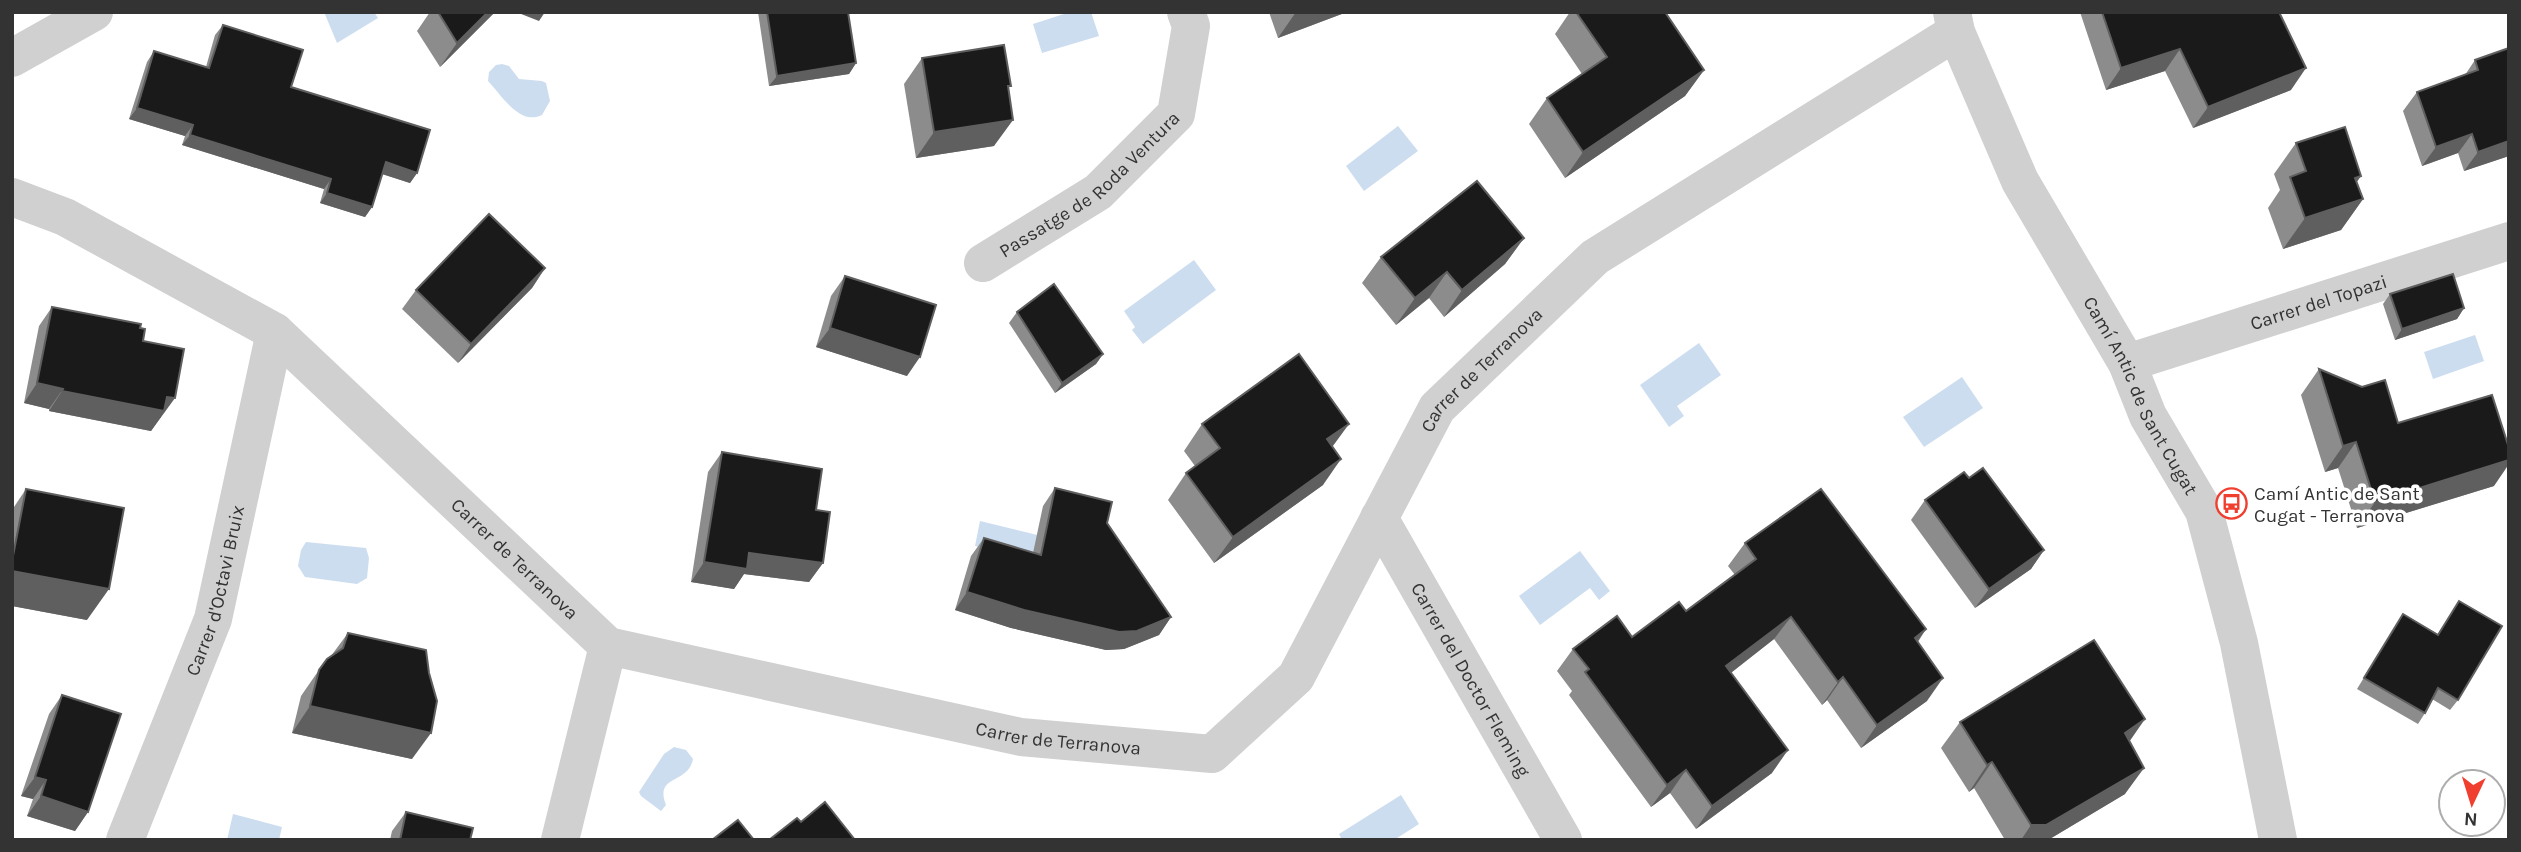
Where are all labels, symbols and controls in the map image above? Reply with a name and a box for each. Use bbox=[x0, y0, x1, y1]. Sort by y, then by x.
street label: Passatge de Roda Ventura bbox=[995, 107, 1184, 262]
street label: Carrer del Topazi bbox=[2248, 271, 2390, 335]
street label: Camí Antic de Sant Cugat bbox=[2078, 293, 2202, 499]
street label: Carrer de Terranova bbox=[1416, 303, 1547, 436]
place label: Camí Antic de Sant Cugat - Terranova bbox=[2254, 483, 2420, 527]
bus stop icon: Camí Antic de Sant Cugat - Terranova bbox=[2214, 487, 2248, 521]
street label: Carrer de Terranova bbox=[446, 494, 582, 624]
street label: Carrer d'Octavi Bruix bbox=[182, 503, 249, 679]
street label: Carrer del Doctor Fleming bbox=[1406, 579, 1535, 781]
street label: Carrer de Terranova bbox=[974, 717, 1142, 760]
north arrow bbox=[2437, 768, 2507, 838]
text: N bbox=[2463, 808, 2478, 830]

